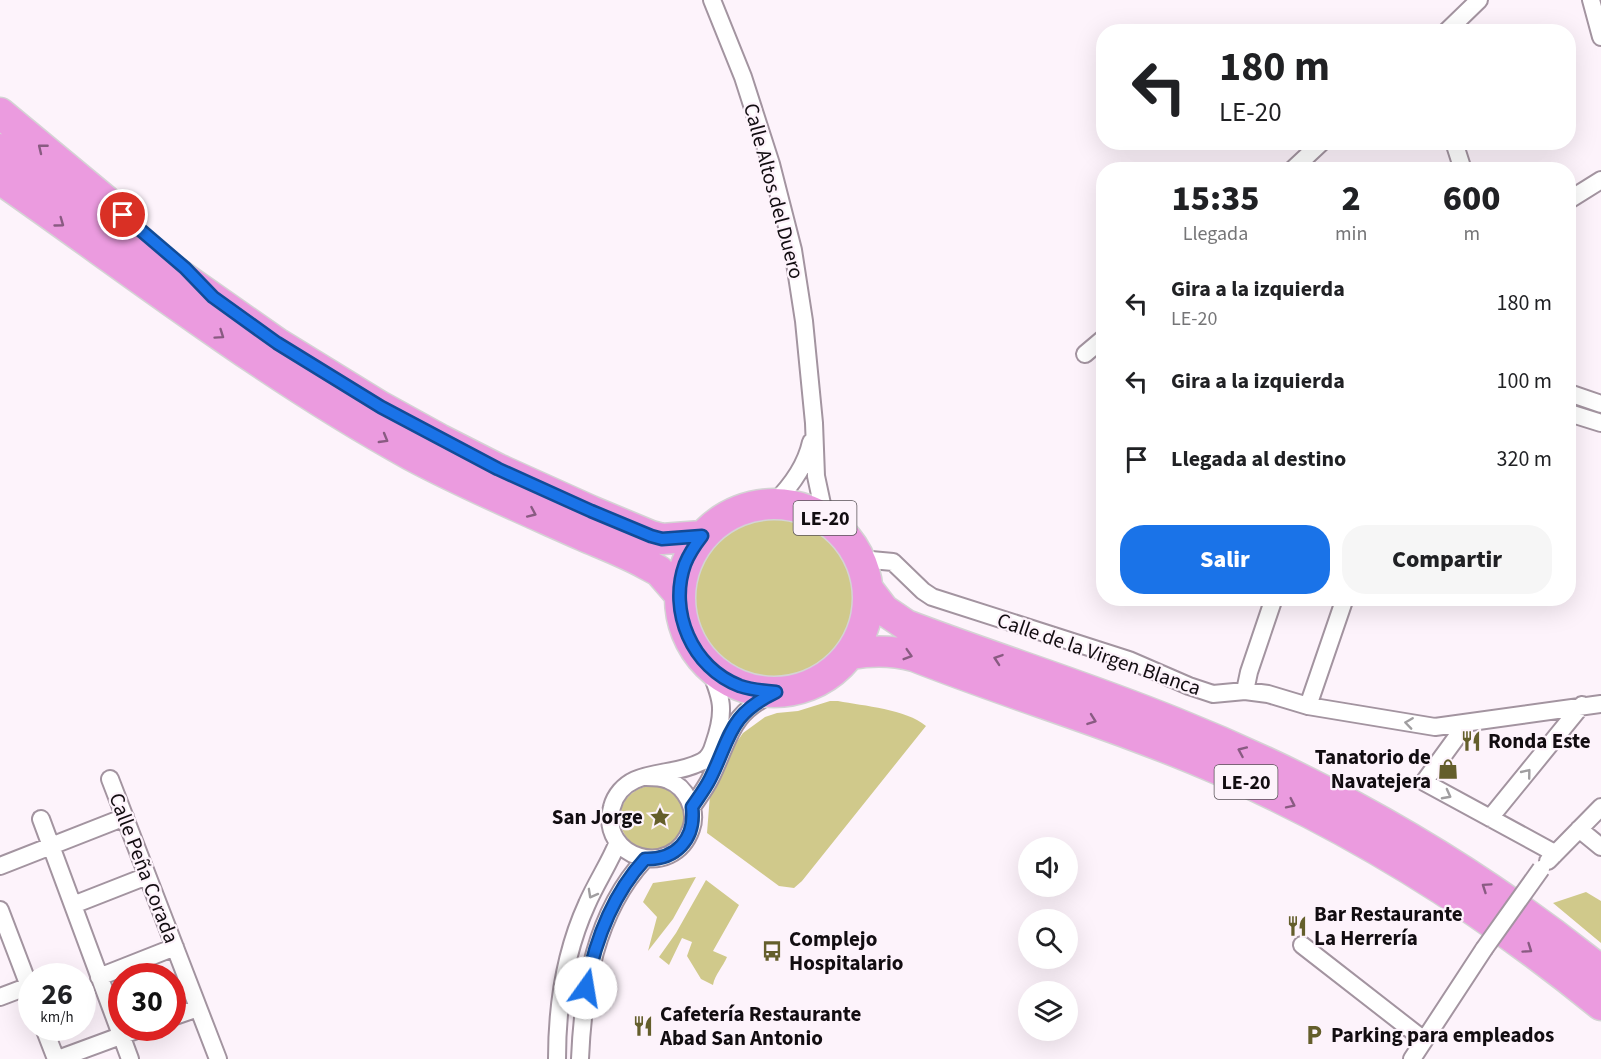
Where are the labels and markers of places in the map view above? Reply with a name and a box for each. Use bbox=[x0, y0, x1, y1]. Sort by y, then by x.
pin bbox=[97, 189, 148, 240]
place label: Ronda Este bbox=[1488, 726, 1591, 756]
restaurant icon: Ronda Este bbox=[1459, 729, 1483, 753]
place label: Tanatorio de Navatejera bbox=[1315, 742, 1431, 796]
shop icon: Tanatorio de Navatejera bbox=[1436, 757, 1460, 781]
place label: San Jorge bbox=[552, 802, 643, 832]
place icon: San Jorge bbox=[648, 805, 672, 829]
place label: Bar Restaurante La Herrería bbox=[1314, 899, 1463, 953]
restaurant icon: Bar Restaurante La Herrería bbox=[1285, 914, 1309, 938]
place label: Complejo Hospitalario bbox=[789, 924, 903, 978]
bus stop icon: Complejo Hospitalario bbox=[760, 939, 784, 963]
place label: Cafetería Restaurante Abad San Antonio bbox=[659, 999, 861, 1053]
restaurant icon: Cafetería Restaurante Abad San Antonio bbox=[631, 1014, 655, 1038]
place label: Parking para empleados bbox=[1331, 1020, 1554, 1050]
parking icon: Parking para empleados bbox=[1302, 1023, 1326, 1047]

